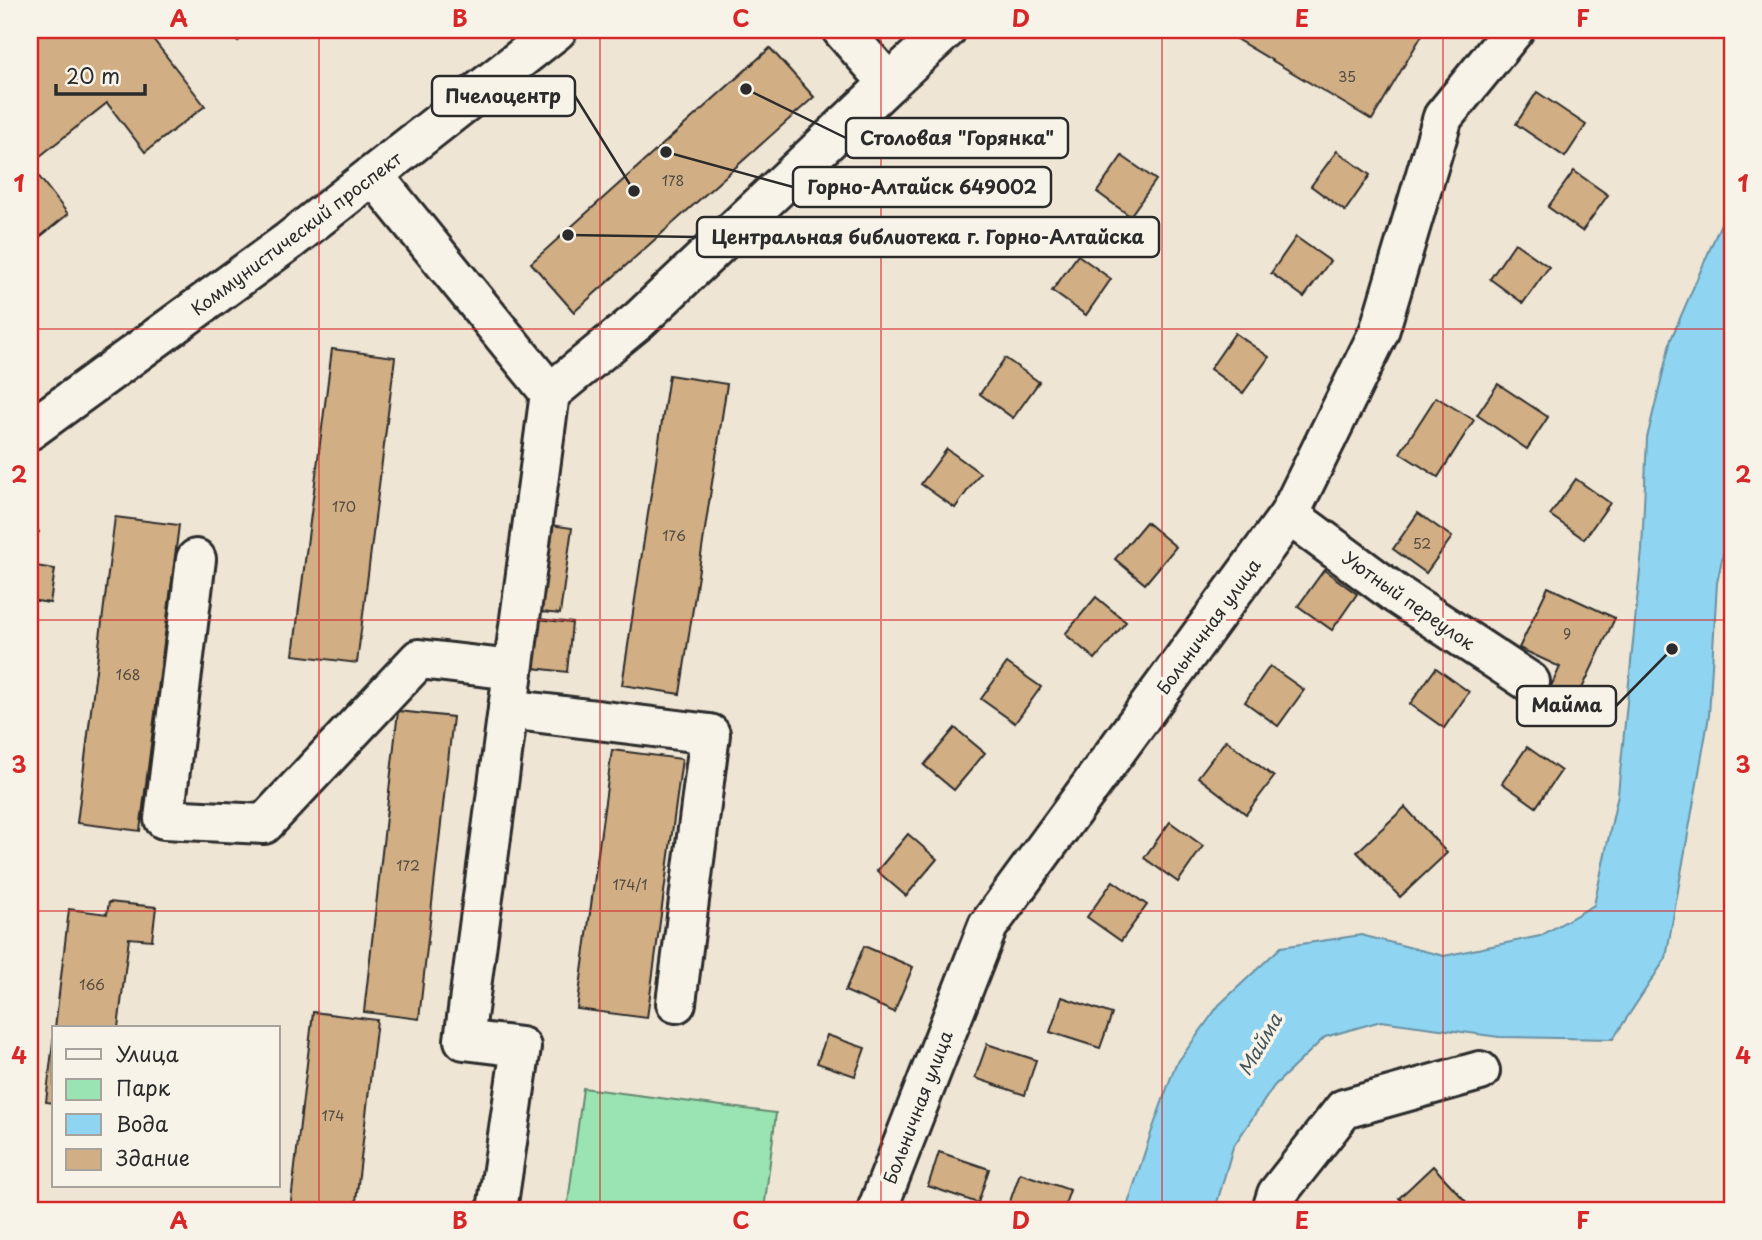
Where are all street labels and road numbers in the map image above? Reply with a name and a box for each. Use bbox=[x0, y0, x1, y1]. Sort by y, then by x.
street label: Коммунистический проспект bbox=[185, 144, 407, 321]
street label: Уютный переулок bbox=[1337, 544, 1481, 656]
street label: Больничная улица bbox=[1149, 552, 1267, 700]
street label: Больничная улица bbox=[875, 1026, 959, 1188]

